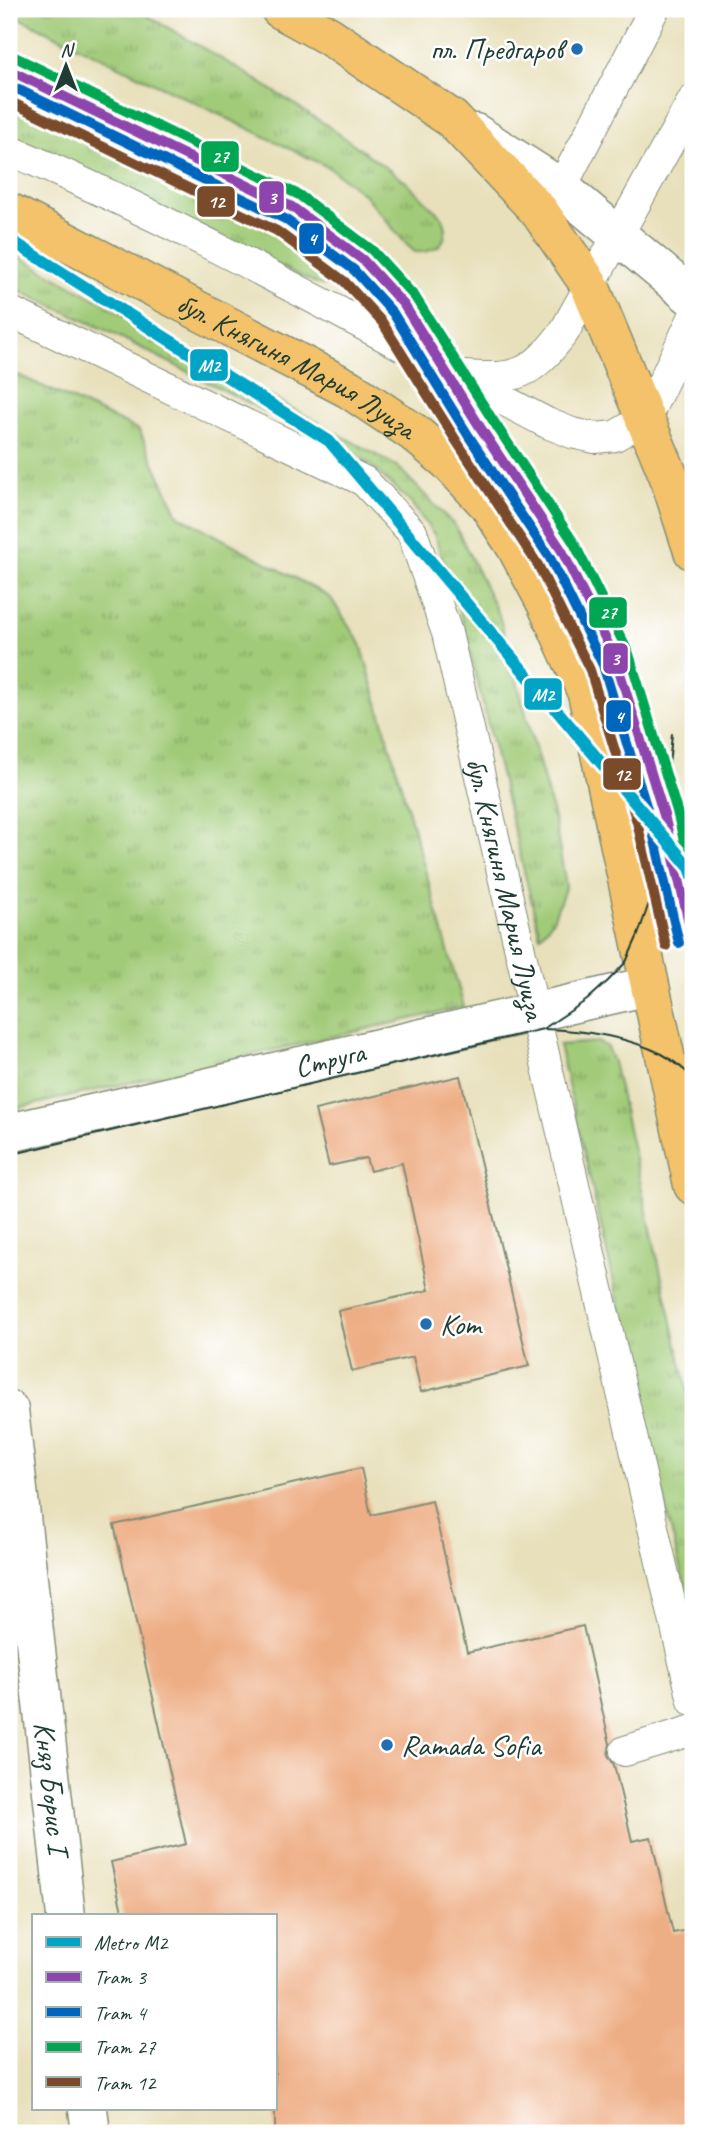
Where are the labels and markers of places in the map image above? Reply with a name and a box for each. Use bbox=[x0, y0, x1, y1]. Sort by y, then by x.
place label: пл. Предгаров bbox=[430, 30, 568, 68]
marker: пл. Предгаров bbox=[569, 41, 585, 57]
place label: Kom bbox=[440, 1305, 483, 1343]
marker: Kom bbox=[418, 1316, 434, 1332]
place label: Ramada Sofia bbox=[401, 1726, 543, 1764]
marker: Ramada Sofia bbox=[379, 1737, 395, 1753]

